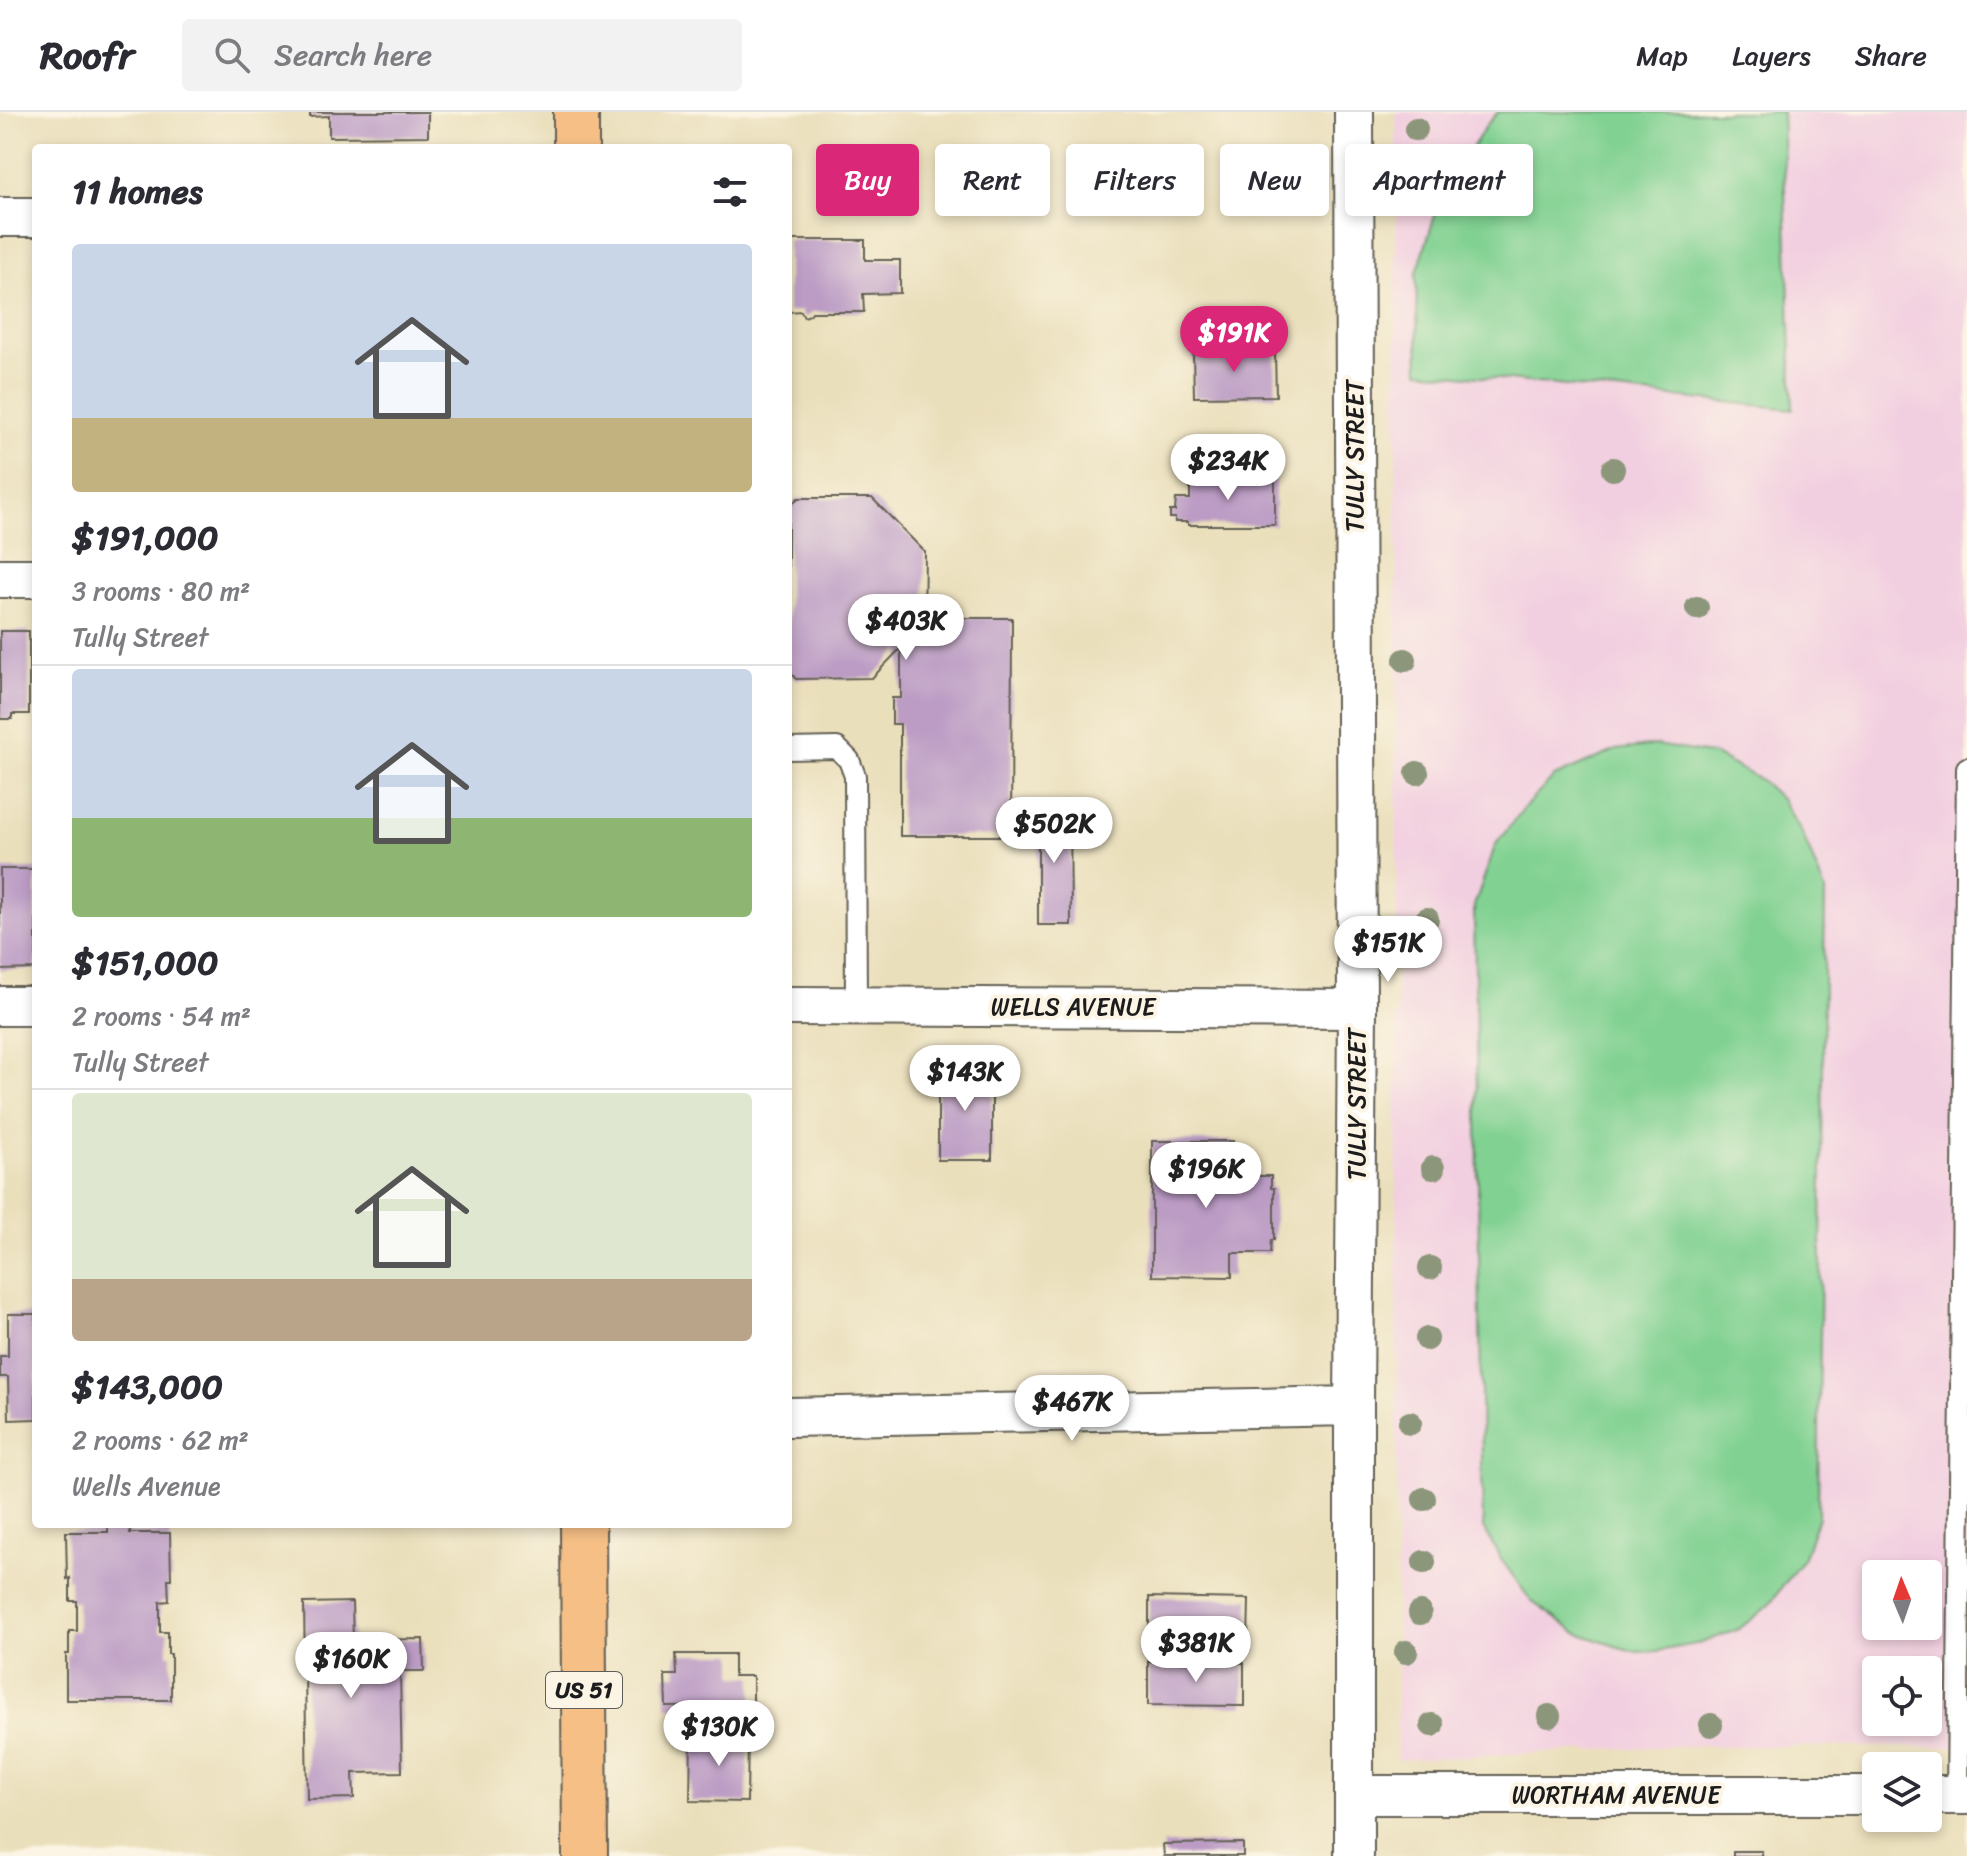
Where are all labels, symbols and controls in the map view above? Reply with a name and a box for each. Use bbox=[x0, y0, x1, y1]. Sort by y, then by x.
search box bbox=[182, 19, 742, 91]
text: Roofr bbox=[40, 22, 134, 89]
text: Search here bbox=[274, 28, 432, 82]
text: Map bbox=[1636, 31, 1688, 80]
text: Layers bbox=[1732, 31, 1811, 80]
text: Share bbox=[1855, 31, 1927, 80]
icon: search bbox=[210, 33, 254, 77]
chip: Buy bbox=[816, 144, 919, 216]
chip: Rent bbox=[935, 144, 1050, 216]
chip: Filters bbox=[1066, 144, 1204, 216]
chip: New bbox=[1220, 144, 1329, 216]
chip: Apartment bbox=[1345, 144, 1533, 216]
text: 11 homes bbox=[72, 162, 203, 222]
icon: filters bbox=[708, 170, 752, 214]
icon: home bbox=[340, 296, 484, 440]
pin: $191K bbox=[1178, 306, 1290, 374]
text: $191K bbox=[1198, 309, 1270, 355]
street label: TULLY STREET bbox=[1334, 379, 1376, 532]
pin: $234K bbox=[1172, 434, 1284, 502]
text: $234K bbox=[1189, 437, 1267, 483]
text: $191,000 bbox=[72, 508, 219, 568]
text: 3 rooms · 80 m² bbox=[72, 568, 250, 614]
pin: $403K bbox=[850, 594, 962, 662]
text: $403K bbox=[866, 597, 946, 643]
text: Tully Street bbox=[72, 614, 209, 660]
icon: home bbox=[340, 721, 484, 865]
pin: $502K bbox=[998, 797, 1110, 865]
text: $502K bbox=[1014, 800, 1094, 846]
pin: $151K bbox=[1332, 916, 1444, 984]
text: $151K bbox=[1352, 919, 1424, 965]
text: $151,000 bbox=[72, 933, 218, 993]
street label: WELLS AVENUE bbox=[991, 986, 1157, 1028]
text: 2 rooms · 54 m² bbox=[72, 993, 251, 1039]
street label: TULLY STREET bbox=[1336, 1027, 1378, 1180]
text: Tully Street bbox=[72, 1039, 209, 1085]
pin: $143K bbox=[909, 1045, 1021, 1113]
text: $143K bbox=[928, 1048, 1002, 1094]
pin: $196K bbox=[1150, 1142, 1262, 1210]
icon: home bbox=[340, 1145, 484, 1289]
text: $196K bbox=[1168, 1145, 1244, 1191]
text: $143,000 bbox=[72, 1357, 223, 1417]
pin: $467K bbox=[1016, 1375, 1128, 1443]
text: $467K bbox=[1032, 1378, 1112, 1424]
text: 2 rooms · 62 m² bbox=[72, 1417, 249, 1463]
text: Wells Avenue bbox=[72, 1463, 221, 1509]
north arrow bbox=[1862, 1560, 1942, 1640]
map controls bbox=[1862, 1560, 1942, 1832]
pin: $381K bbox=[1140, 1616, 1252, 1684]
text: $381K bbox=[1159, 1619, 1233, 1665]
pin: $160K bbox=[295, 1632, 407, 1700]
text: $160K bbox=[313, 1635, 389, 1681]
button: locate bbox=[1862, 1656, 1942, 1736]
road number: US 51 bbox=[546, 1672, 622, 1708]
pin: $130K bbox=[663, 1700, 775, 1768]
text: $130K bbox=[681, 1703, 757, 1749]
button: layers bbox=[1862, 1752, 1942, 1832]
street label: WORTHAM AVENUE bbox=[1512, 1774, 1722, 1816]

